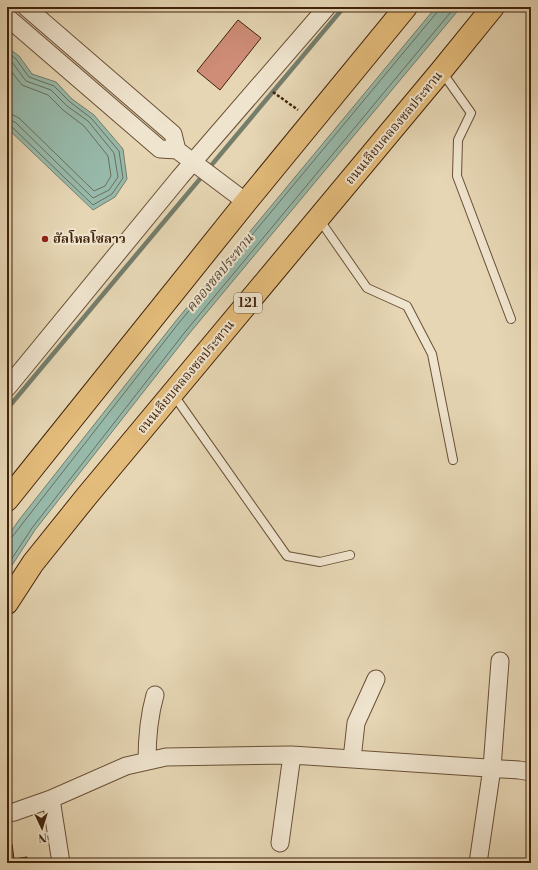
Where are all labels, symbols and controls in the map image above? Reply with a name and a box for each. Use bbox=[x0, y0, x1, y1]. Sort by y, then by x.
street label: ถนนเลียบคลองชลประทาน bbox=[342, 68, 446, 188]
place label: ฮัลโหลโซลาว bbox=[53, 230, 126, 247]
water label: คลองชลประทาน bbox=[182, 230, 258, 316]
marker: ฮัลโหลโซลาว bbox=[40, 234, 50, 244]
road number: 121 bbox=[234, 293, 262, 313]
street label: ถนนเลียบคลองชลประทาน bbox=[134, 317, 238, 437]
north arrow bbox=[22, 808, 62, 848]
text: N bbox=[38, 830, 47, 844]

